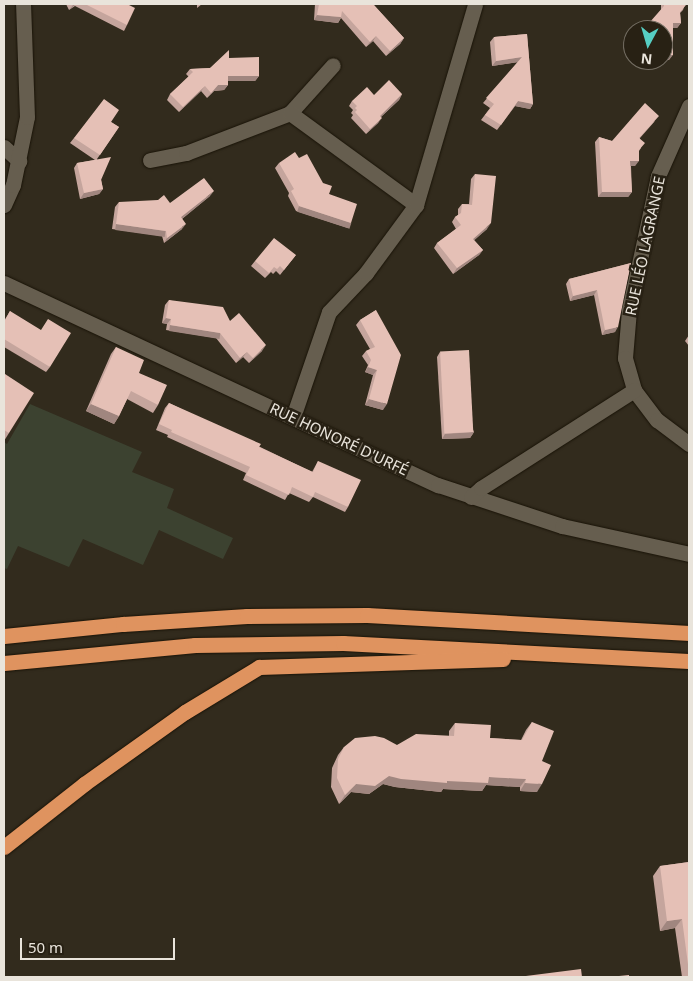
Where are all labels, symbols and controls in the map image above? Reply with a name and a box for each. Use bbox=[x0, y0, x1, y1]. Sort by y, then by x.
north arrow bbox=[623, 20, 673, 70]
text: N bbox=[640, 49, 653, 69]
street label: RUE LÉO LAGRANGE bbox=[621, 175, 669, 317]
street label: RUE HONORÉ D'URFÉ bbox=[267, 399, 411, 479]
scale bar bbox=[22, 928, 178, 960]
text: 50 m bbox=[28, 937, 63, 957]

